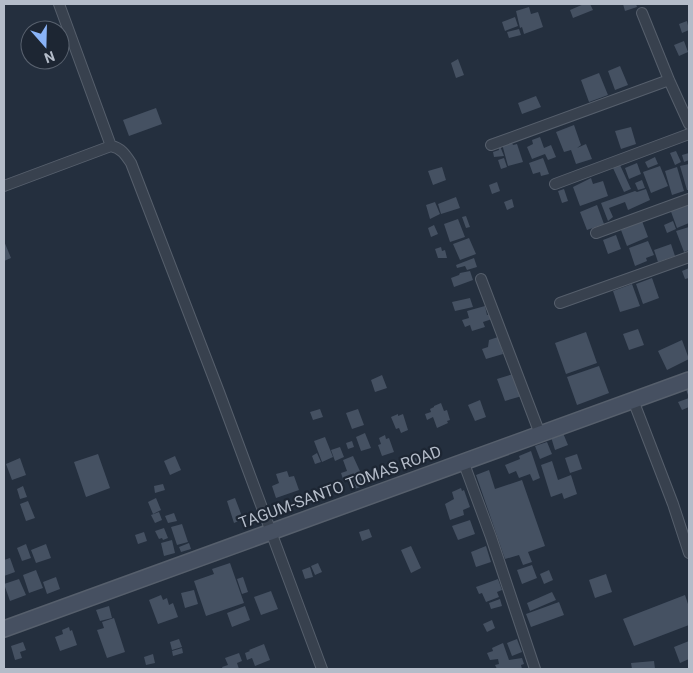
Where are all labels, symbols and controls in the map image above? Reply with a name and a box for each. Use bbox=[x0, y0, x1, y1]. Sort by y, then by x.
north arrow bbox=[20, 20, 70, 70]
text: N bbox=[42, 48, 57, 66]
street label: TAGUM-SANTO TOMAS ROAD bbox=[236, 441, 444, 533]

